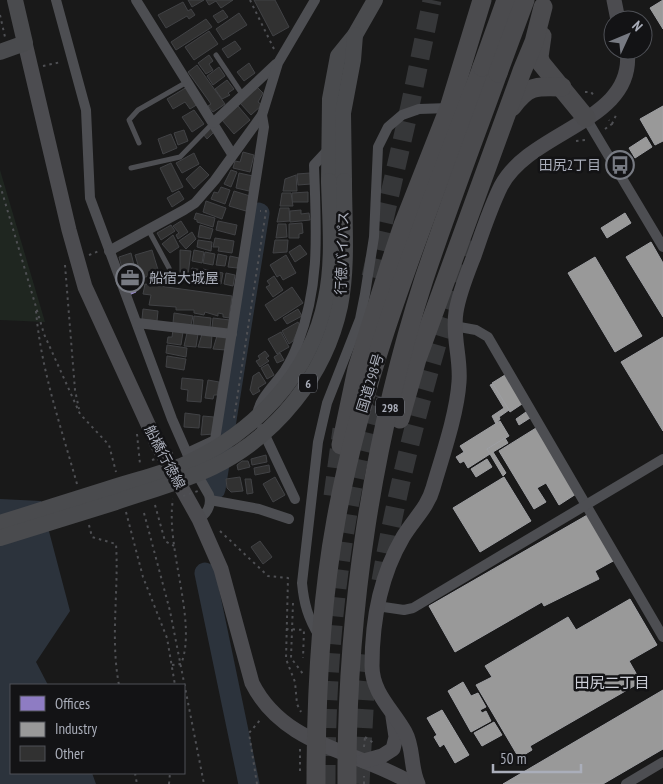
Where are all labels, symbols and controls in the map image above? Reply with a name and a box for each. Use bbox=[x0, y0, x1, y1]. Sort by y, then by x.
north arrow bbox=[603, 10, 653, 60]
text: N bbox=[628, 17, 646, 35]
bus stop icon: 田尻2丁目 bbox=[605, 150, 635, 180]
place label: 田尻2丁目 bbox=[539, 156, 601, 174]
street label: 行徳バイパス bbox=[332, 211, 352, 295]
office icon: 船宿大城屋 bbox=[115, 263, 145, 293]
place label: 船宿大城屋 bbox=[149, 269, 219, 287]
street label: 国道298号 bbox=[352, 351, 388, 415]
road number: 6 bbox=[299, 373, 317, 392]
road number: 298 bbox=[376, 398, 404, 417]
street label: 船橋行徳線 bbox=[141, 422, 189, 492]
district label: 田尻二丁目 bbox=[574, 673, 650, 692]
legend bbox=[10, 684, 185, 774]
text: Offices bbox=[55, 694, 90, 713]
text: Industry bbox=[55, 719, 97, 738]
scale bar bbox=[493, 742, 580, 774]
text: Other bbox=[55, 744, 85, 763]
text: 50 m bbox=[500, 749, 526, 768]

